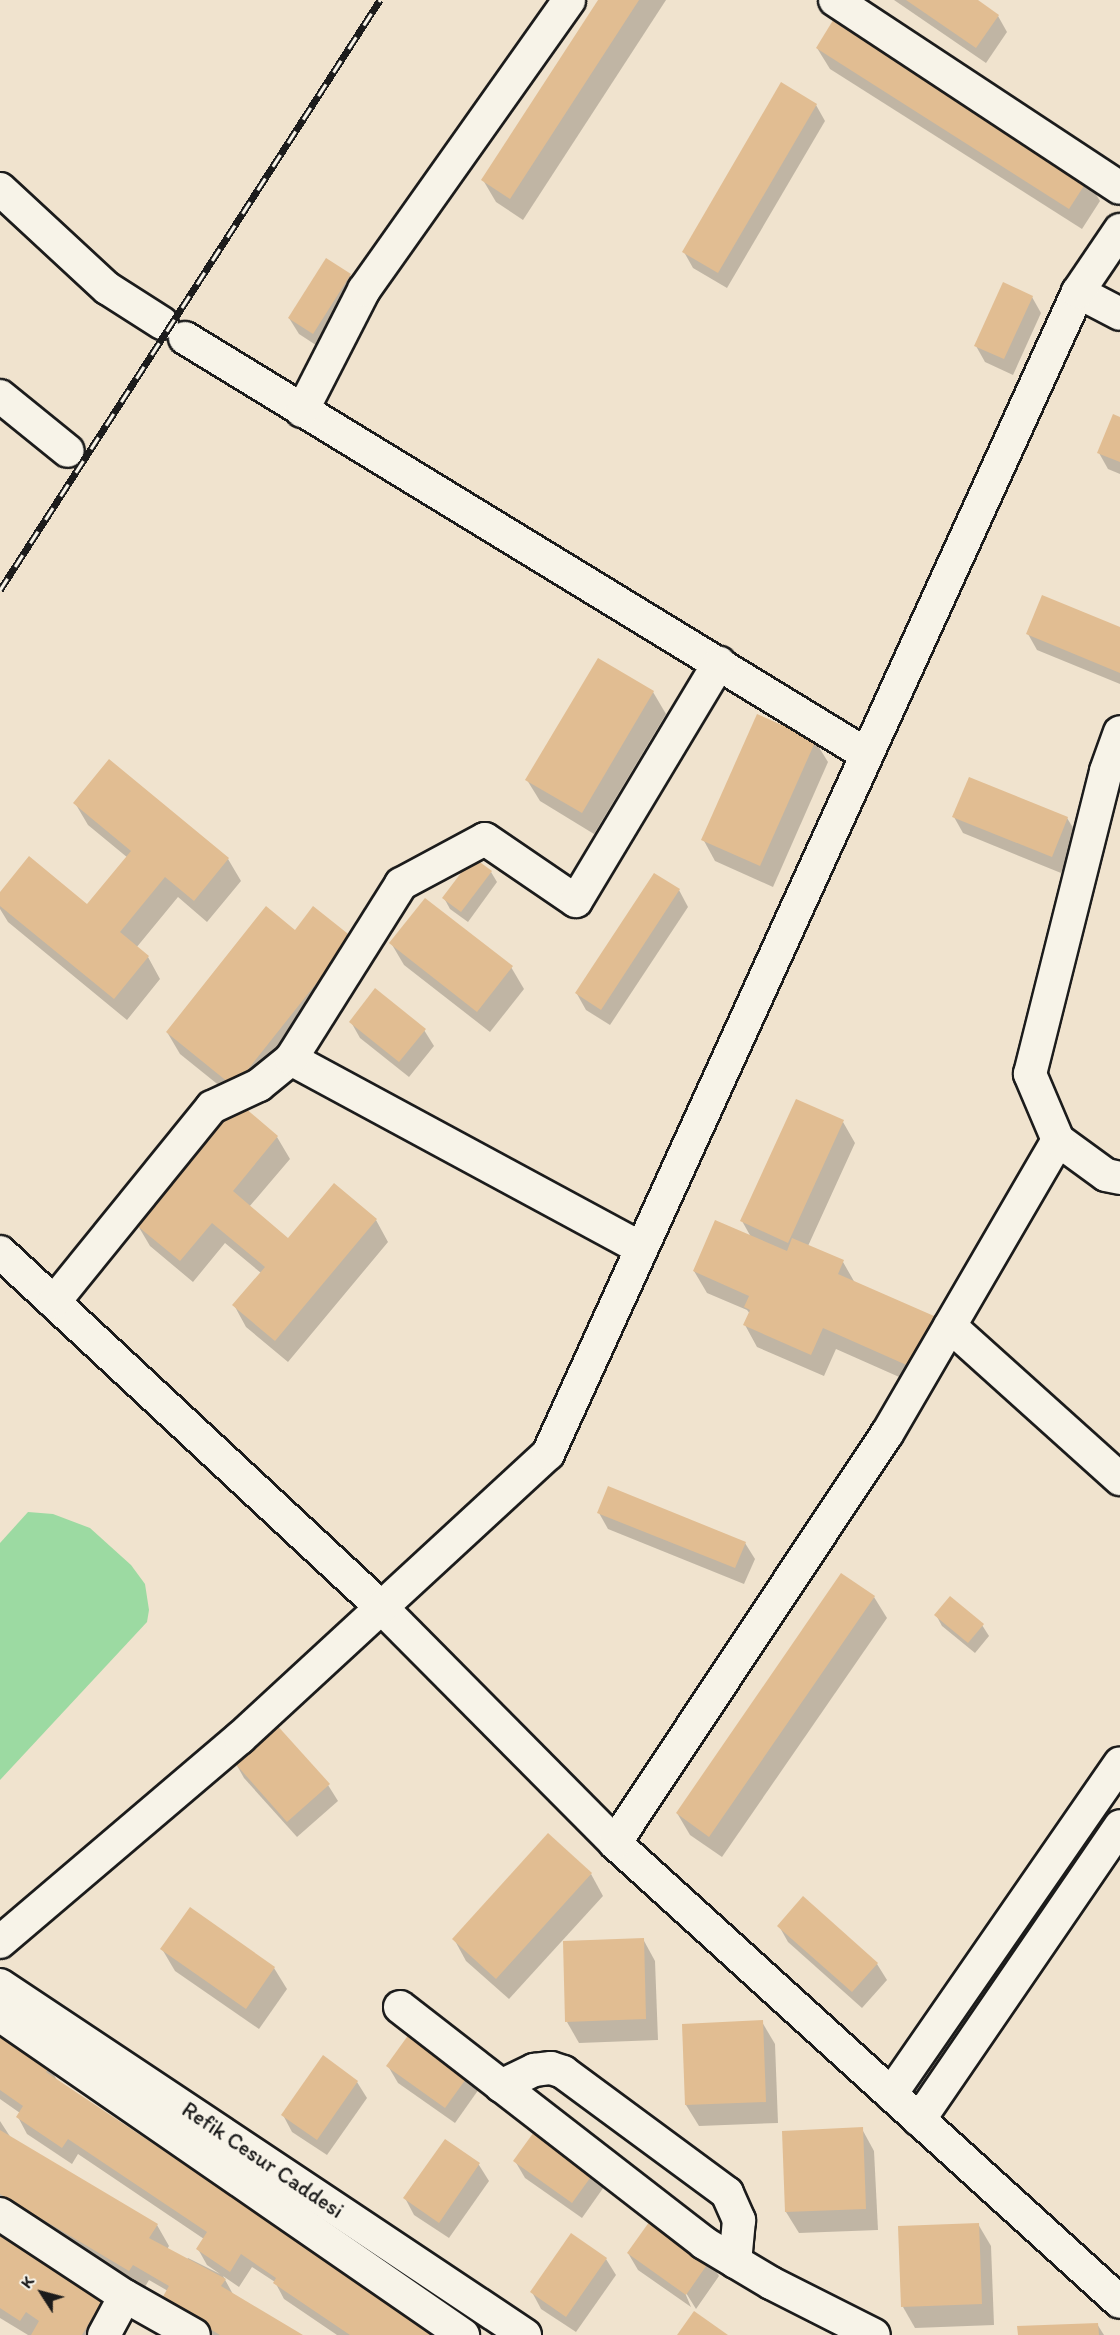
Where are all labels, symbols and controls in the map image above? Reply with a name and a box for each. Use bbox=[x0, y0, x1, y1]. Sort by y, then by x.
street label: Refik Cesur Caddesi bbox=[177, 2096, 349, 2224]
north arrow bbox=[12, 2263, 72, 2323]
text: K bbox=[16, 2272, 38, 2292]

